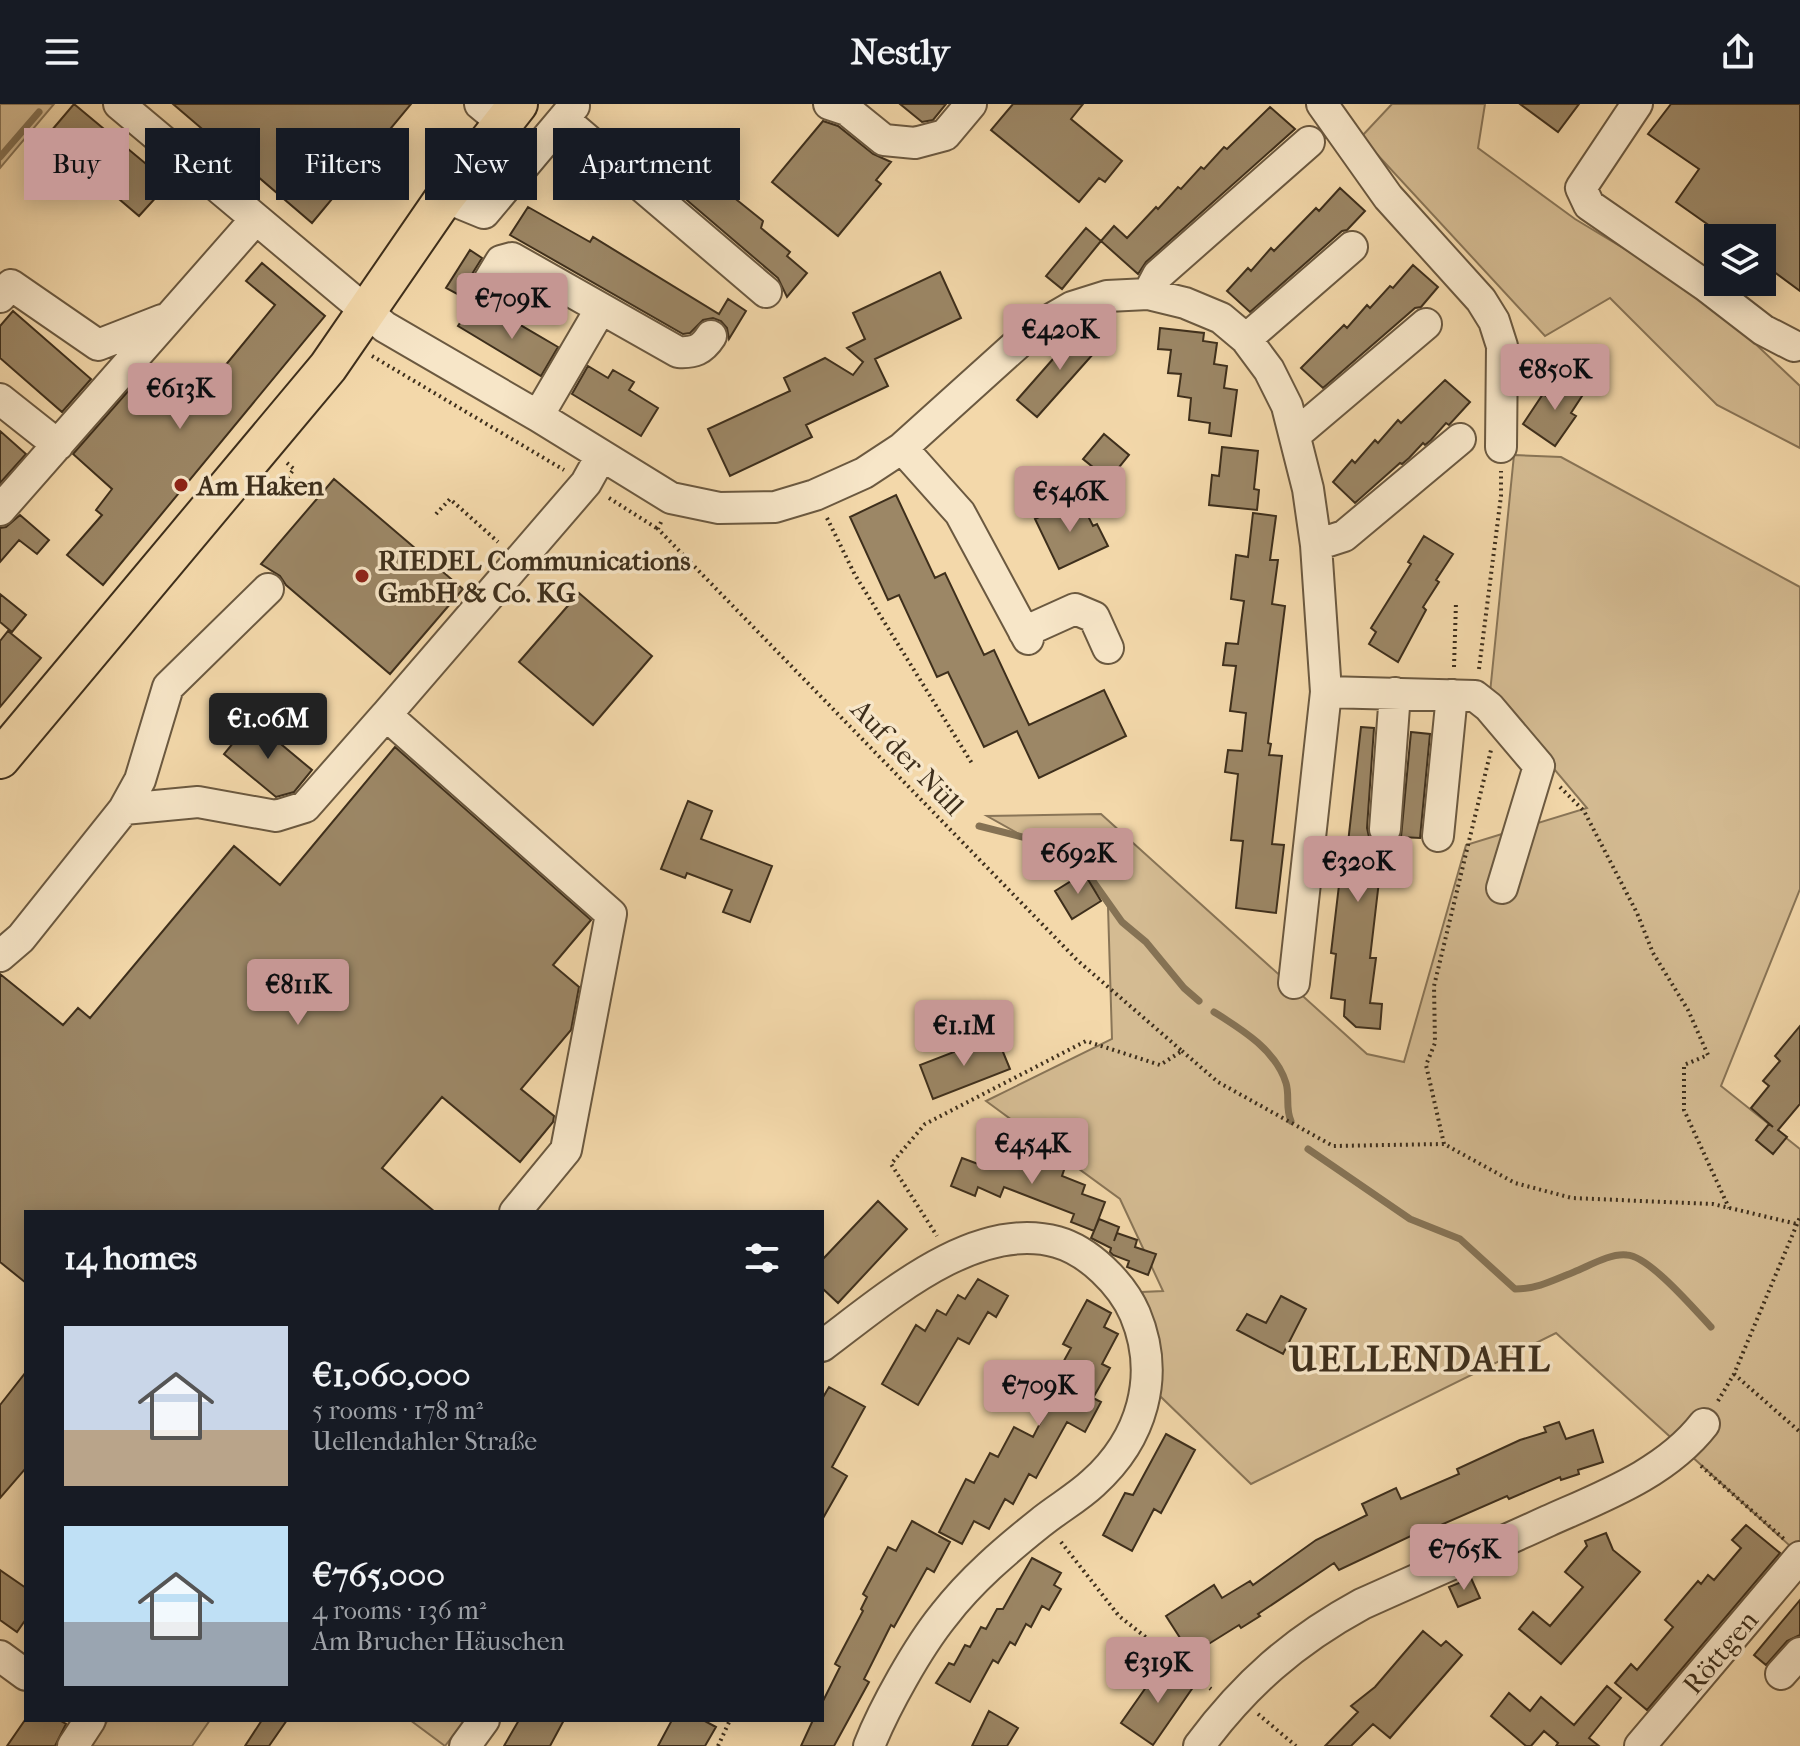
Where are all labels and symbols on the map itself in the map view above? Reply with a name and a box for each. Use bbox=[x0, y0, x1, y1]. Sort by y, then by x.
pin: €709K bbox=[456, 273, 568, 341]
pin: €420K bbox=[1004, 304, 1116, 372]
pin: €850K bbox=[1499, 344, 1611, 412]
pin: €613K bbox=[124, 363, 236, 431]
pin: €546K bbox=[1014, 466, 1126, 534]
place label: Am Haken bbox=[195, 469, 324, 502]
marker: Am Haken bbox=[172, 476, 190, 494]
place label: RIEDEL Communications GmbH & Co. KG bbox=[378, 544, 691, 609]
marker: RIEDEL Communications GmbH & Co. KG bbox=[353, 567, 371, 585]
street label: Auf der Nüll bbox=[844, 692, 971, 822]
pin: €1.06M bbox=[203, 693, 333, 761]
pin: €692K bbox=[1022, 828, 1134, 896]
pin: €320K bbox=[1302, 836, 1414, 904]
pin: €811K bbox=[242, 959, 354, 1027]
pin: €1.1M bbox=[908, 1000, 1020, 1068]
pin: €454K bbox=[976, 1118, 1088, 1186]
district label: UELLENDAHL bbox=[1289, 1338, 1551, 1380]
pin: €709K bbox=[983, 1360, 1095, 1428]
pin: €765K bbox=[1408, 1524, 1520, 1592]
street label: Röttgen bbox=[1676, 1604, 1765, 1701]
pin: €319K bbox=[1102, 1637, 1214, 1705]

